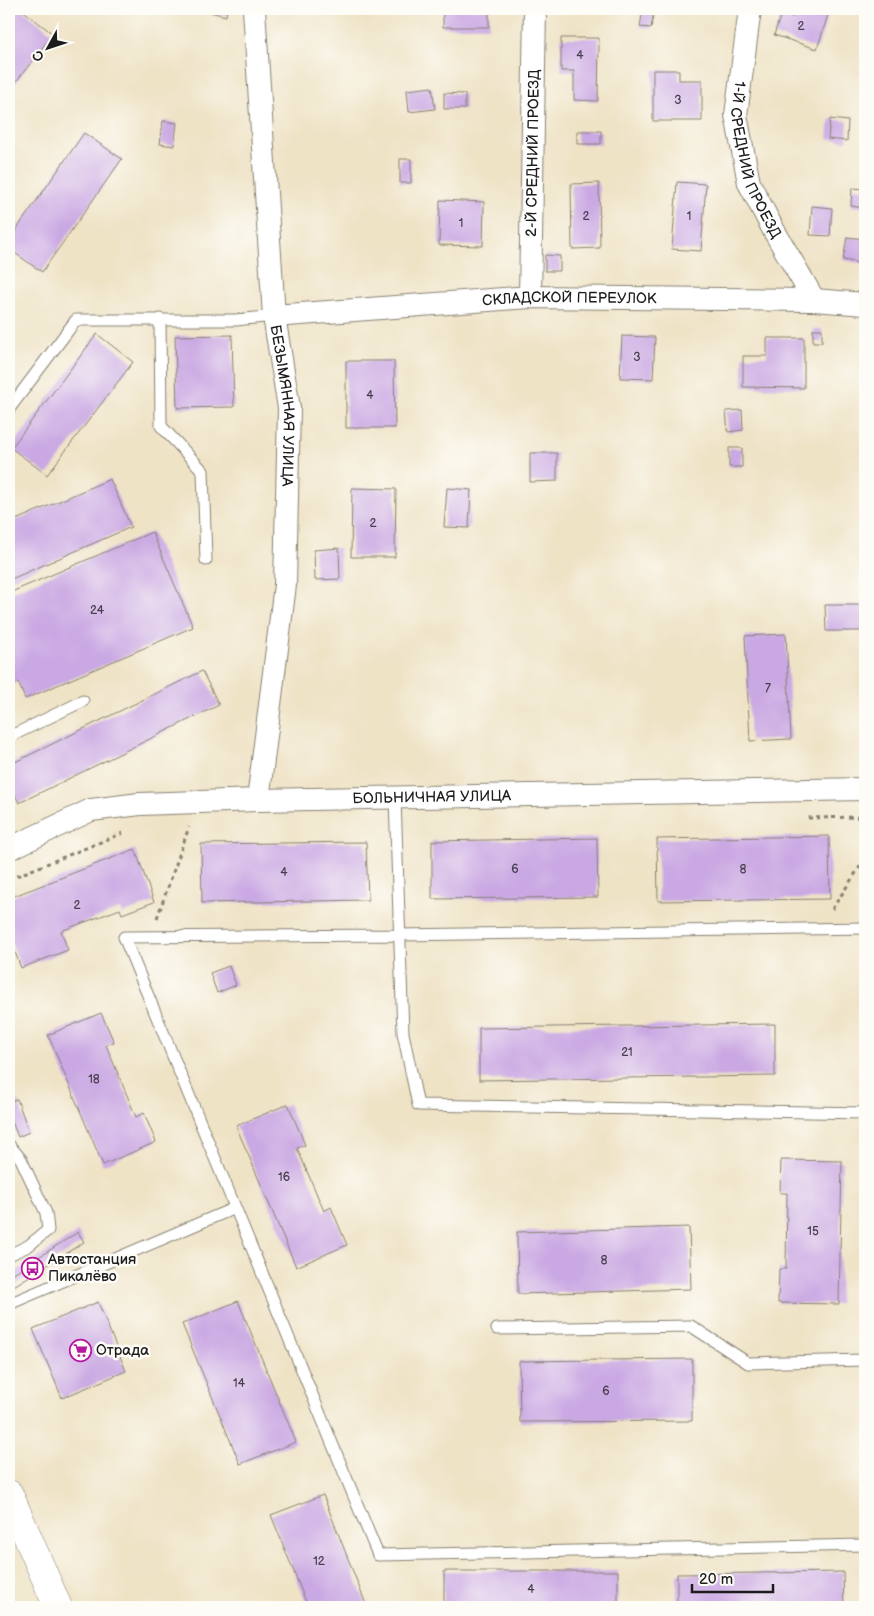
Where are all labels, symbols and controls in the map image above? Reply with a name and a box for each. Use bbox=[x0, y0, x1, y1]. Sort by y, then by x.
house number: 2 bbox=[797, 19, 805, 34]
north arrow bbox=[22, 22, 72, 72]
text: С bbox=[29, 47, 48, 65]
house number: 4 bbox=[576, 48, 584, 63]
street label: 2-Й СРЕДНИЙ ПРОЕЗД bbox=[522, 69, 543, 237]
street label: 1-Й СРЕДНИЙ ПРОЕЗД bbox=[726, 80, 786, 242]
house number: 3 bbox=[674, 93, 682, 108]
house number: 2 bbox=[582, 209, 590, 224]
house number: 1 bbox=[687, 209, 691, 224]
house number: 1 bbox=[459, 216, 463, 231]
street label: СКЛАДСКОЙ ПЕРЕУЛОК bbox=[481, 287, 657, 310]
street label: БЕЗЫМЯННАЯ УЛИЦА bbox=[266, 323, 299, 488]
house number: 3 bbox=[633, 350, 641, 365]
house number: 4 bbox=[366, 388, 374, 403]
house number: 2 bbox=[369, 516, 377, 531]
house number: 24 bbox=[90, 603, 105, 618]
house number: 7 bbox=[765, 681, 771, 696]
street label: БОЛЬНИЧНАЯ УЛИЦА bbox=[352, 786, 512, 808]
house number: 6 bbox=[511, 862, 519, 877]
house number: 8 bbox=[740, 862, 747, 877]
house number: 4 bbox=[280, 865, 288, 880]
house number: 2 bbox=[73, 898, 81, 913]
house number: 21 bbox=[621, 1045, 633, 1060]
house number: 18 bbox=[88, 1072, 100, 1087]
house number: 16 bbox=[278, 1170, 290, 1185]
house number: 15 bbox=[807, 1224, 819, 1239]
place label: Автостанция Пикалёво bbox=[47, 1250, 136, 1286]
house number: 8 bbox=[601, 1253, 608, 1268]
bus stop icon: Автостанция Пикалёво bbox=[20, 1256, 44, 1280]
supermarket icon: Отрада bbox=[68, 1338, 92, 1362]
place label: Отрада bbox=[96, 1341, 149, 1360]
house number: 14 bbox=[233, 1376, 246, 1391]
house number: 6 bbox=[602, 1384, 610, 1399]
house number: 12 bbox=[313, 1554, 325, 1569]
scale bar bbox=[692, 1561, 773, 1593]
text: 20 m bbox=[699, 1570, 733, 1589]
house number: 4 bbox=[527, 1582, 535, 1597]

